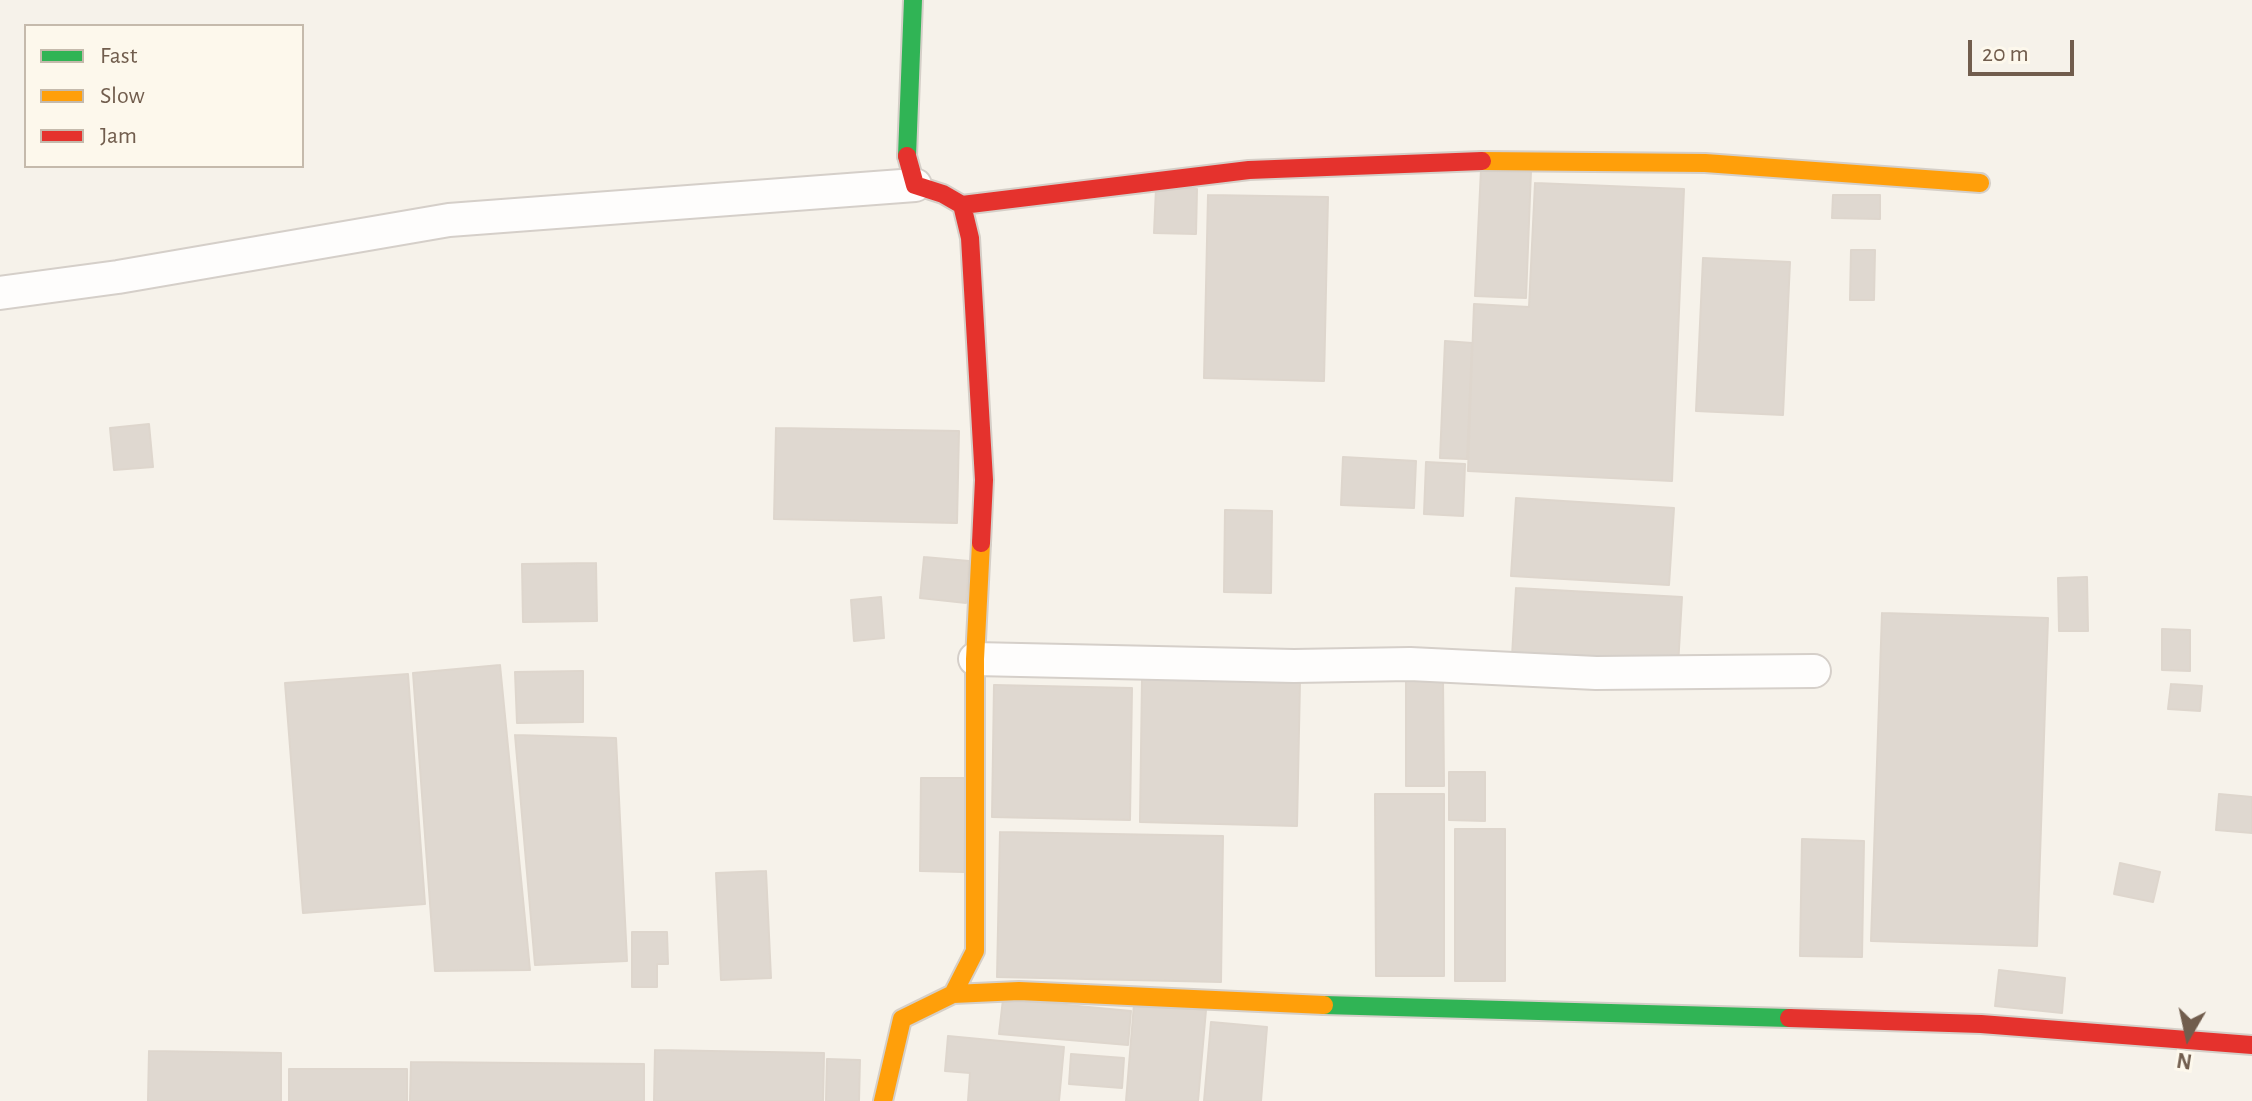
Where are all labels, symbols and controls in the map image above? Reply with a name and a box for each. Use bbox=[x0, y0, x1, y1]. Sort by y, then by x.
legend bbox=[24, 24, 304, 168]
scale bar bbox=[1972, 24, 2078, 74]
text: 20 m bbox=[1982, 42, 2029, 66]
text: Fast bbox=[100, 44, 137, 68]
text: Slow bbox=[100, 84, 145, 108]
text: Jam bbox=[100, 124, 137, 148]
north arrow bbox=[2148, 997, 2228, 1077]
text: N bbox=[2175, 1049, 2194, 1073]

